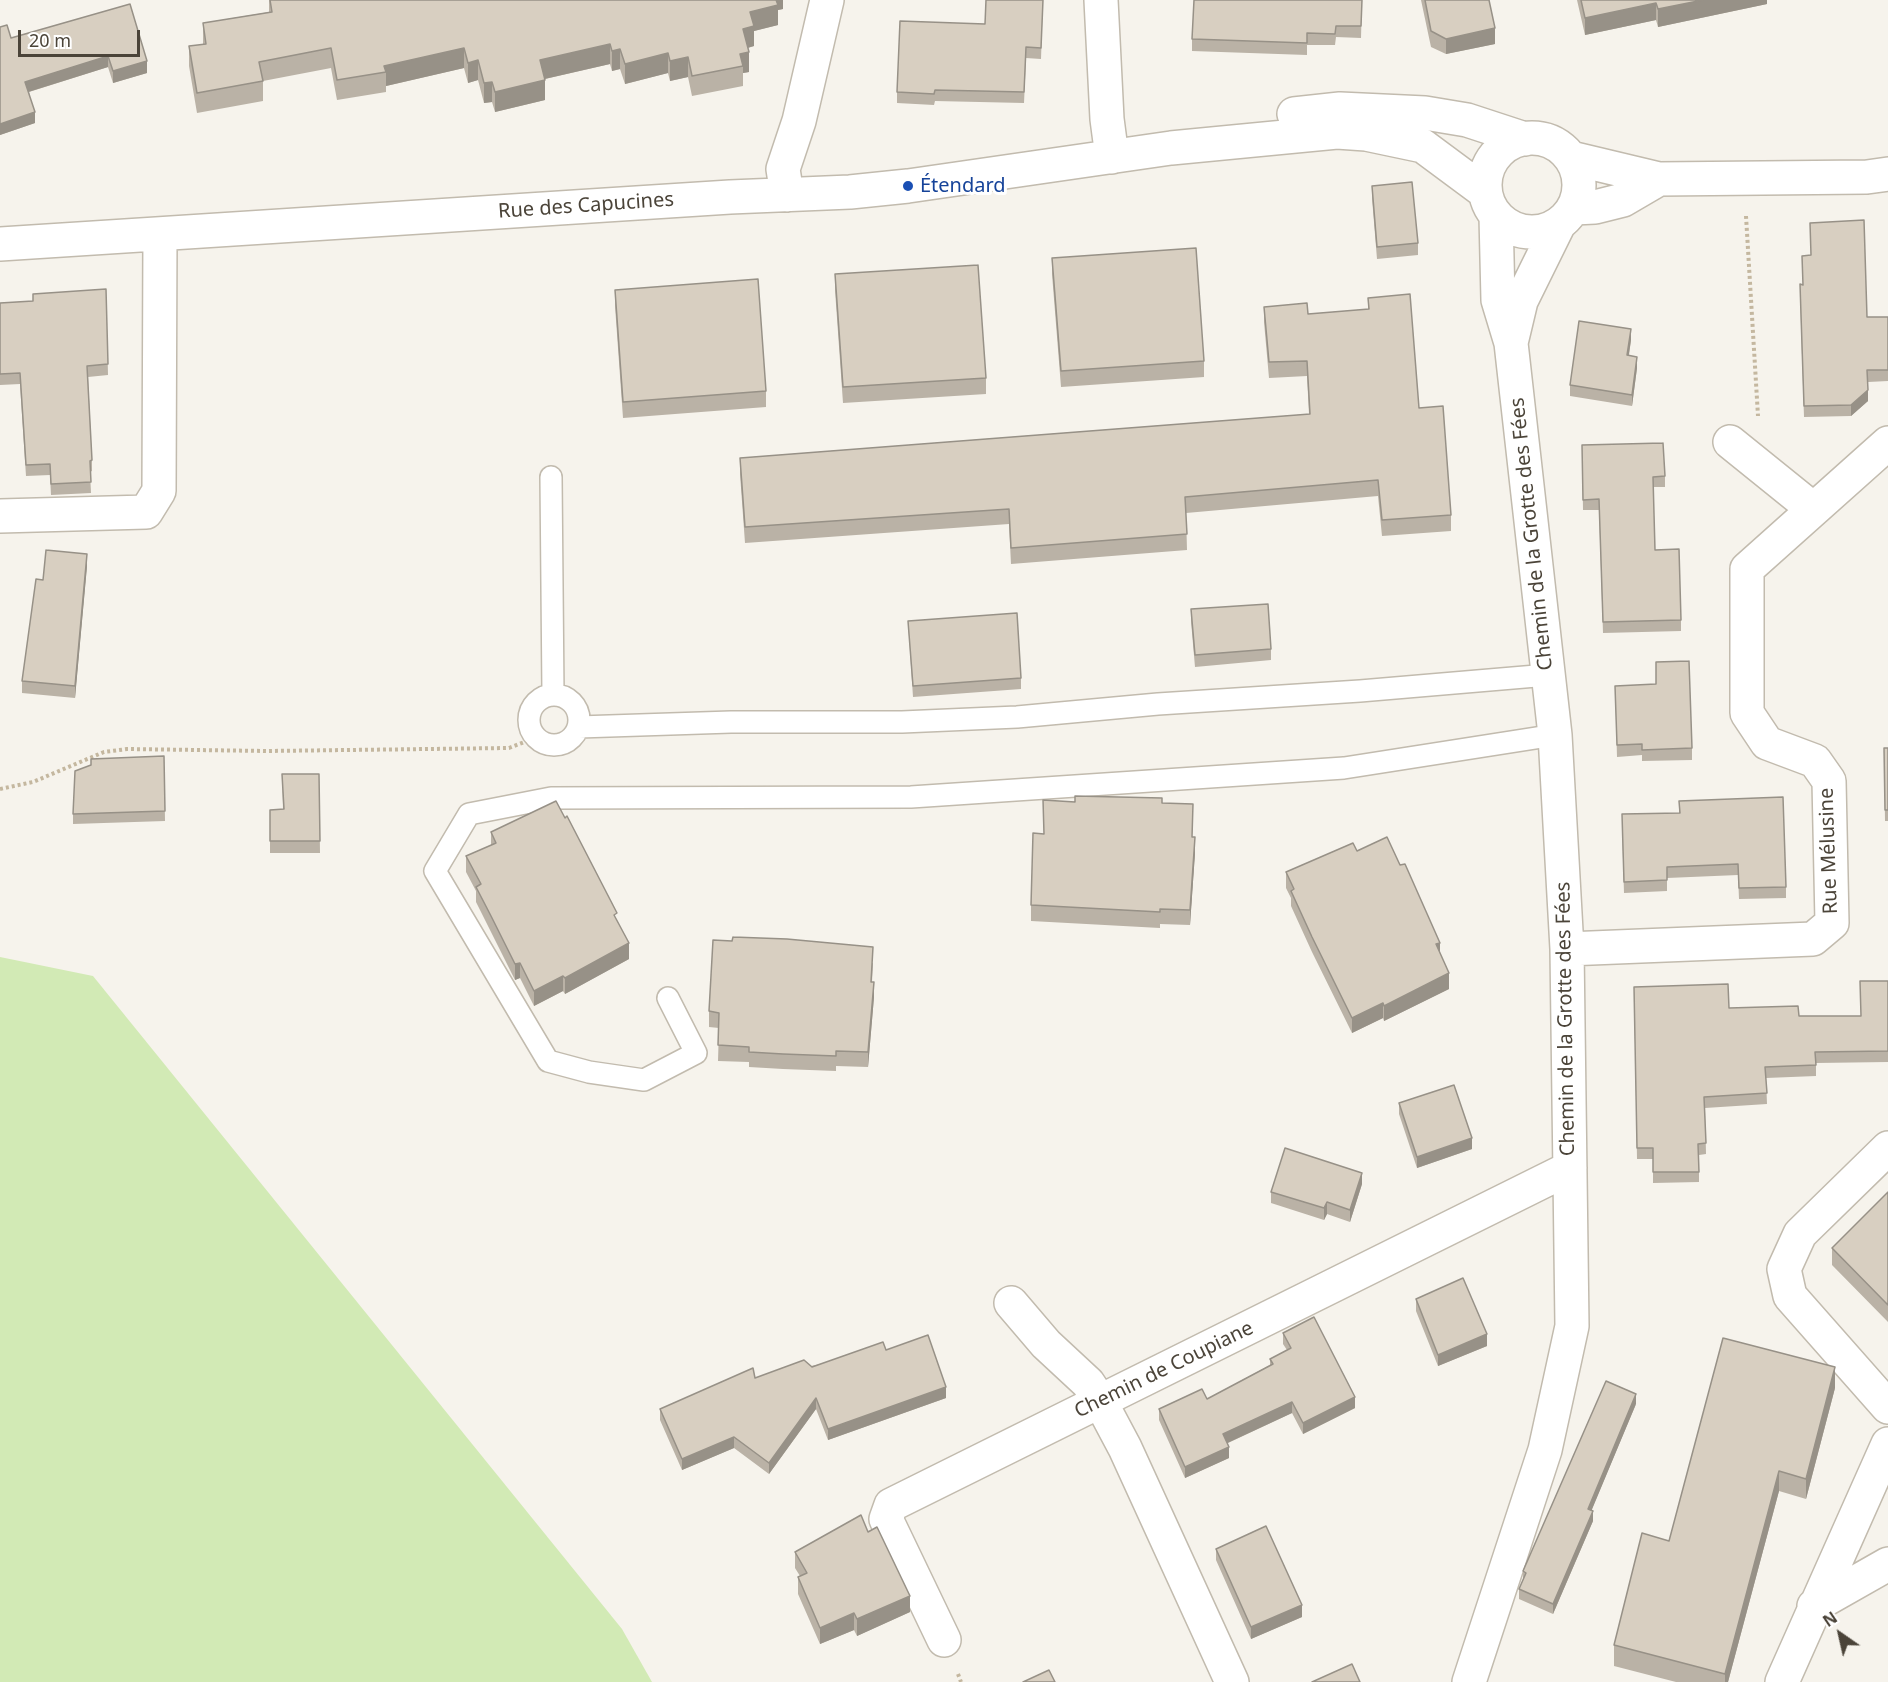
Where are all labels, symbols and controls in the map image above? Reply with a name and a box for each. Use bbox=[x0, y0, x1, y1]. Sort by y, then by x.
scale bar bbox=[21, 18, 142, 56]
text: 20 m bbox=[29, 28, 71, 52]
place label: Étendard bbox=[920, 174, 1006, 198]
marker: Étendard bbox=[901, 179, 915, 193]
street label: Rue des Capucines bbox=[497, 188, 675, 224]
street label: Chemin de la Grotte des Fées bbox=[1506, 396, 1558, 672]
street label: Rue Mélusine bbox=[1815, 787, 1843, 915]
street label: Chemin de la Grotte des Fées bbox=[1552, 882, 1580, 1156]
street label: Chemin de Coupiane bbox=[1071, 1316, 1257, 1424]
north arrow bbox=[1810, 1604, 1870, 1664]
text: N bbox=[1818, 1606, 1841, 1632]

